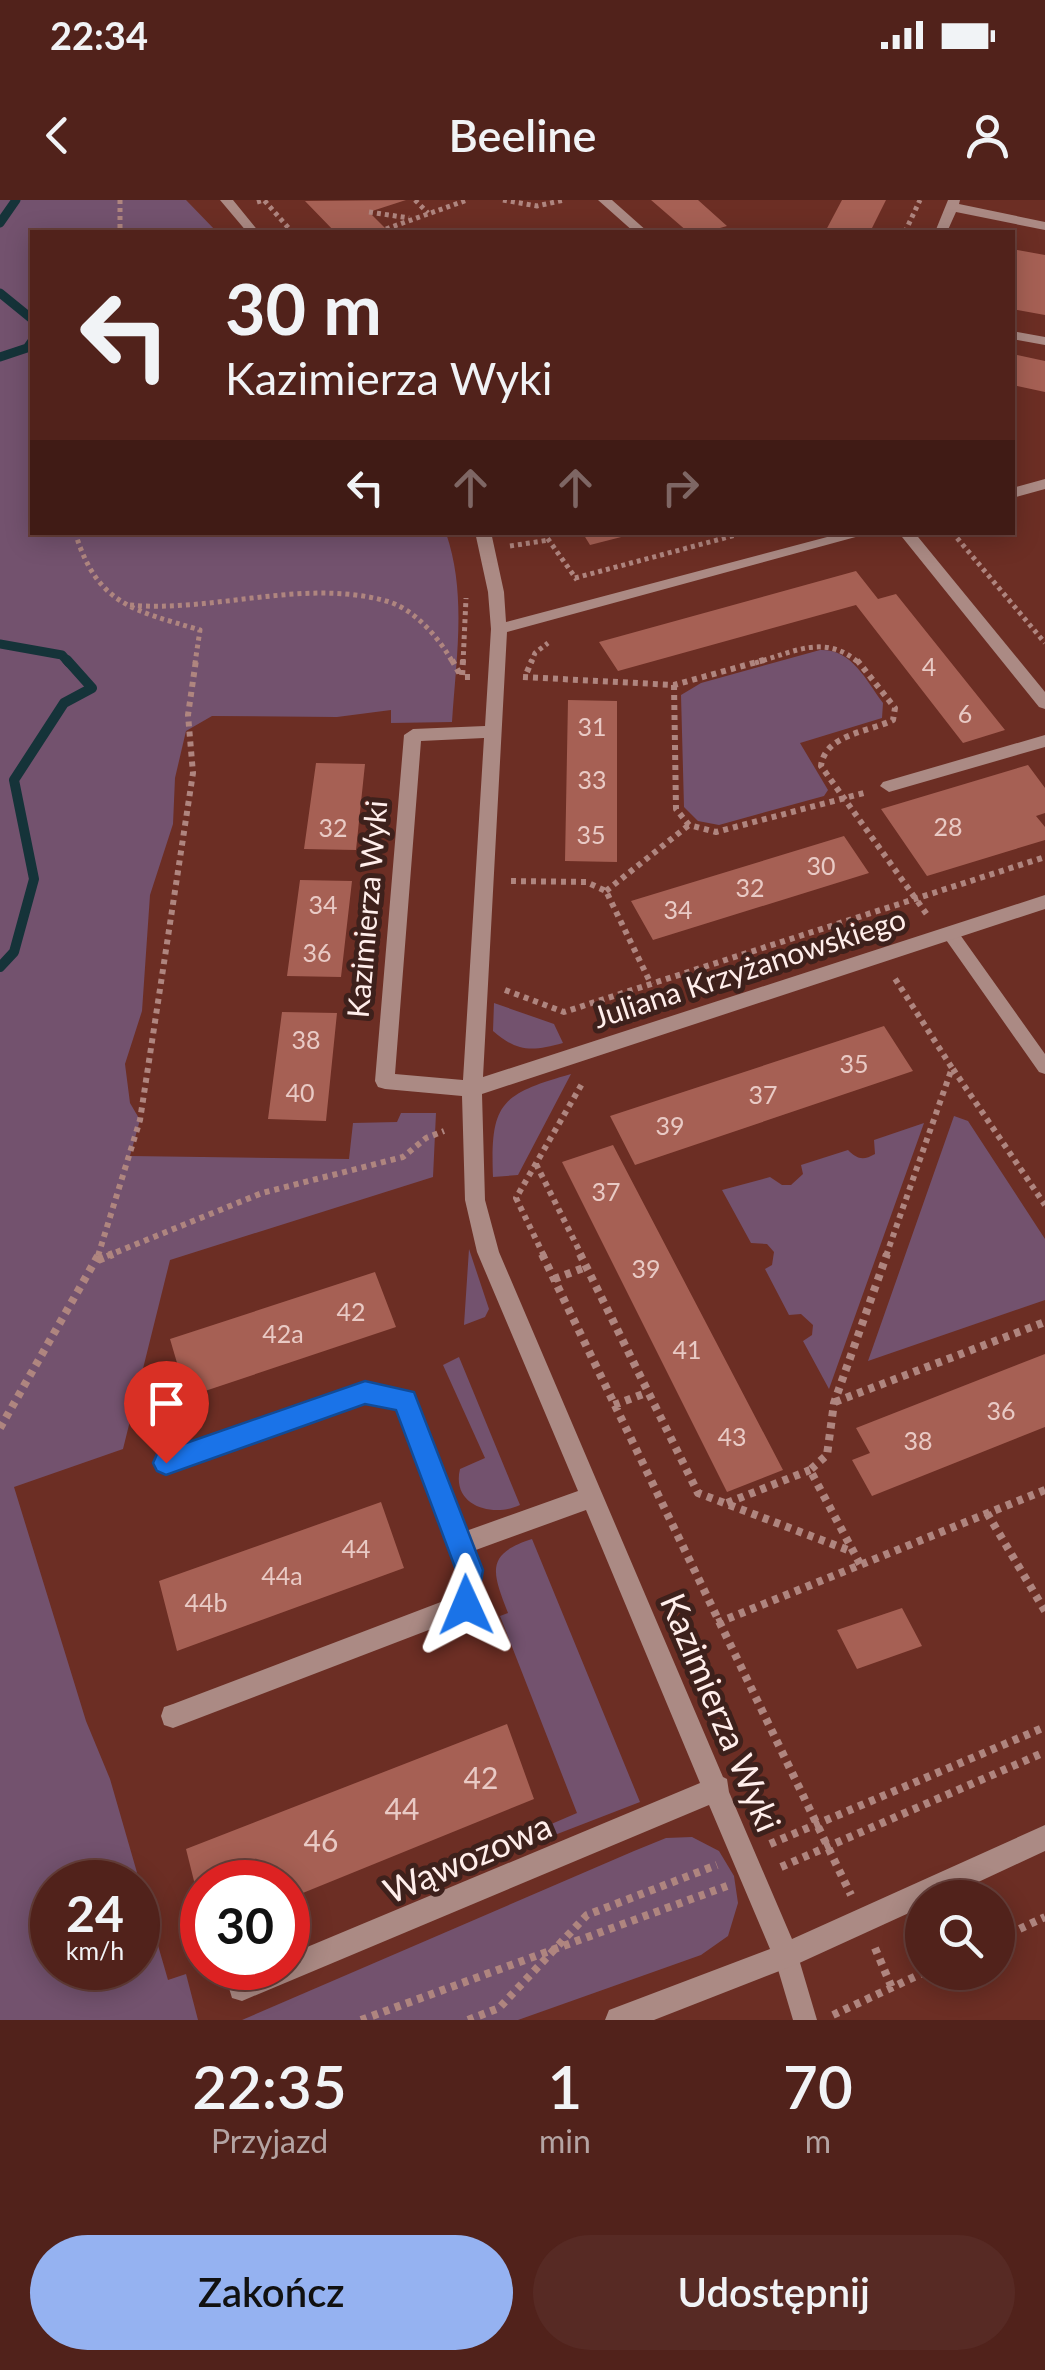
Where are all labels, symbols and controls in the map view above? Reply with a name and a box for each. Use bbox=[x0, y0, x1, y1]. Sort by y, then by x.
text: 22:34 bbox=[50, 12, 148, 58]
icon: back bbox=[30, 108, 85, 163]
text: Beeline bbox=[448, 108, 597, 162]
icon: person bbox=[960, 108, 1015, 163]
text: 30 m bbox=[225, 266, 382, 350]
icon: left bbox=[60, 270, 190, 400]
text: Kazimierza Wyki bbox=[225, 351, 553, 405]
icon: left bbox=[338, 460, 393, 515]
icon: ahead bbox=[443, 460, 498, 515]
icon: ahead bbox=[548, 460, 603, 515]
icon: right bbox=[653, 460, 708, 515]
house number: 4 bbox=[922, 651, 936, 681]
house number: 6 bbox=[958, 698, 972, 728]
house number: 31 bbox=[577, 711, 607, 741]
house number: 33 bbox=[577, 764, 607, 794]
street label: Kazimierza Wyki bbox=[339, 799, 393, 1019]
house number: 28 bbox=[933, 811, 963, 841]
house number: 32 bbox=[318, 812, 348, 842]
house number: 35 bbox=[576, 819, 606, 849]
house number: 30 bbox=[806, 850, 836, 880]
house number: 32 bbox=[735, 872, 765, 902]
house number: 34 bbox=[308, 889, 338, 919]
house number: 34 bbox=[663, 894, 693, 924]
street label: Juliana Krzyżanowskiego bbox=[588, 899, 910, 1035]
house number: 36 bbox=[302, 937, 332, 967]
house number: 38 bbox=[291, 1024, 321, 1054]
house number: 35 bbox=[839, 1048, 869, 1078]
house number: 40 bbox=[285, 1077, 315, 1107]
house number: 37 bbox=[748, 1079, 778, 1109]
house number: 39 bbox=[655, 1110, 685, 1140]
house number: 37 bbox=[591, 1176, 621, 1206]
house number: 39 bbox=[631, 1253, 661, 1283]
house number: 42 bbox=[336, 1296, 366, 1326]
house number: 42a bbox=[262, 1318, 304, 1348]
house number: 41 bbox=[672, 1334, 702, 1364]
pin bbox=[124, 1361, 209, 1464]
icon: arrive bbox=[139, 1376, 194, 1431]
house number: 36 bbox=[986, 1395, 1016, 1425]
house number: 43 bbox=[717, 1421, 747, 1451]
house number: 38 bbox=[903, 1425, 933, 1455]
house number: 44 bbox=[341, 1533, 371, 1563]
position arrow bbox=[414, 1553, 518, 1657]
house number: 44a bbox=[261, 1560, 303, 1590]
house number: 44b bbox=[184, 1587, 228, 1617]
street label: Kazimierza Wyki bbox=[653, 1587, 791, 1837]
house number: 42 bbox=[464, 1759, 498, 1795]
house number: 44 bbox=[385, 1790, 419, 1826]
street label: Wąwozowa bbox=[377, 1803, 557, 1911]
house number: 46 bbox=[304, 1822, 338, 1858]
speed limit sign: 30 bbox=[180, 1860, 310, 1990]
map controls bbox=[905, 1880, 1015, 1990]
button: search bbox=[905, 1880, 1015, 1990]
text: 24 bbox=[66, 1883, 124, 1943]
text: km/h bbox=[66, 1935, 124, 1965]
text: 22:35 bbox=[192, 2050, 347, 2122]
text: 1 bbox=[548, 2050, 582, 2122]
text: 70 bbox=[783, 2050, 853, 2122]
text: Przyjazd bbox=[211, 2121, 328, 2160]
text: min bbox=[539, 2121, 591, 2160]
text: m bbox=[805, 2121, 831, 2160]
button: Zakończ bbox=[30, 2235, 513, 2350]
button: Udostępnij bbox=[533, 2235, 1015, 2350]

